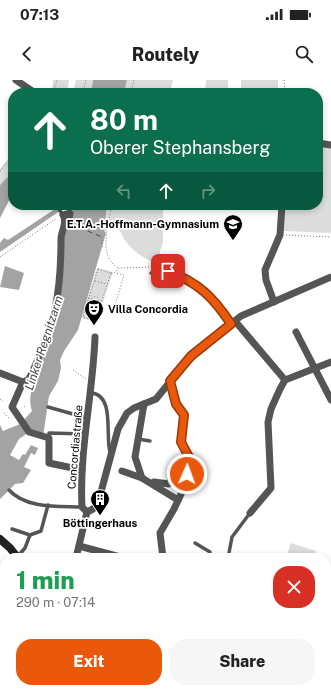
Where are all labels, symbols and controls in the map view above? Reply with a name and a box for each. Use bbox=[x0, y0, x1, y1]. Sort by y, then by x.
text: 07:13 bbox=[20, 6, 59, 23]
icon: back bbox=[16, 43, 38, 65]
icon: search bbox=[293, 43, 315, 65]
text: Routely bbox=[132, 44, 199, 65]
text: 80 m bbox=[90, 103, 158, 136]
icon: ahead bbox=[24, 104, 76, 156]
text: Oberer Stephansberg bbox=[90, 137, 271, 158]
icon: left bbox=[113, 180, 135, 202]
icon: ahead bbox=[155, 180, 177, 202]
icon: right bbox=[197, 180, 219, 202]
school or university icon: E.T.A.-Hoffmann-Gymnasium bbox=[222, 213, 244, 241]
place label: E.T.A.-Hoffmann-Gymnasium bbox=[67, 218, 219, 230]
pin bbox=[151, 254, 185, 288]
icon: arrive bbox=[157, 260, 179, 282]
water label: Linker Regnitzarm bbox=[22, 294, 66, 392]
theatre icon: Villa Concordia bbox=[83, 298, 105, 326]
place label: Villa Concordia bbox=[108, 303, 188, 315]
street label: Concordiastraße bbox=[65, 404, 85, 490]
position arrow bbox=[166, 453, 208, 495]
building icon: Böttingerhaus bbox=[89, 488, 111, 516]
place label: Böttingerhaus bbox=[63, 517, 138, 529]
text: 1 min bbox=[16, 566, 75, 594]
button: close bbox=[273, 566, 315, 608]
text: 290 m · 07:14 bbox=[16, 595, 95, 610]
button: Exit bbox=[16, 639, 162, 685]
button: Share bbox=[170, 639, 315, 685]

